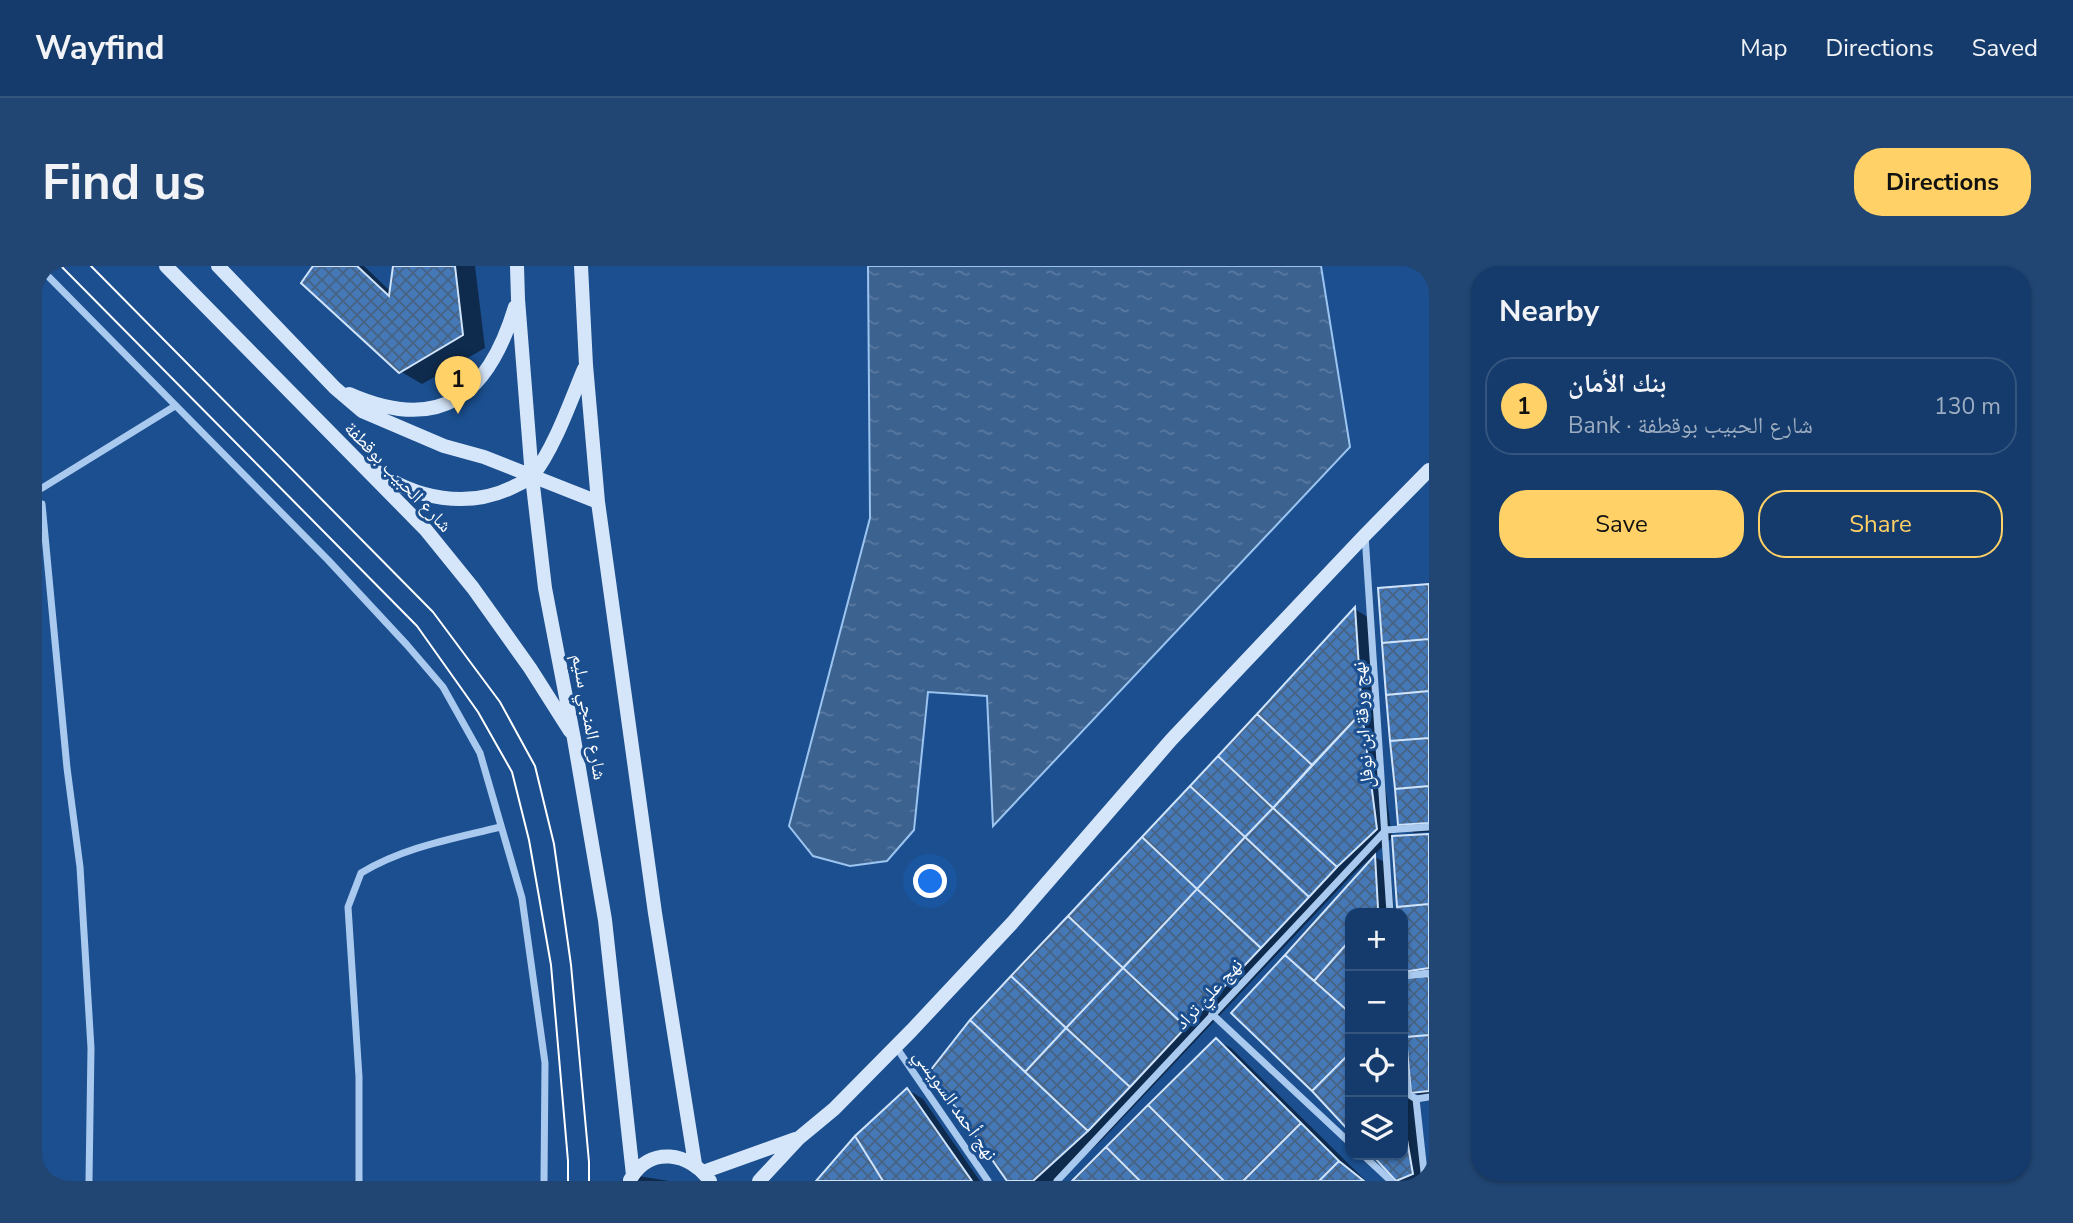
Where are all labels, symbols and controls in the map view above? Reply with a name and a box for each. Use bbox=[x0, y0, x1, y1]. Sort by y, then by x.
text: Wayfind bbox=[35, 26, 165, 71]
text: Map bbox=[1740, 32, 1787, 64]
text: Directions bbox=[1825, 32, 1934, 64]
text: Saved bbox=[1972, 32, 2038, 64]
button: Directions bbox=[1854, 148, 2031, 216]
text: Find us bbox=[42, 149, 206, 216]
text: Nearby bbox=[1499, 291, 1599, 332]
pin: 1 bbox=[435, 356, 481, 414]
text: بنك الأمان bbox=[1568, 366, 1666, 401]
text: 1 bbox=[1517, 391, 1531, 422]
text: 130 m bbox=[1934, 391, 2001, 422]
text: Bank · شارع الحبيب بوقطفة bbox=[1568, 410, 1813, 441]
street label: شارع الحبيب بوقطفة bbox=[338, 416, 458, 538]
button: Save bbox=[1499, 490, 1744, 558]
button: Share bbox=[1758, 490, 2003, 558]
street label: شارع المنجي سليم bbox=[563, 652, 613, 782]
street label: نهج ورقة ابن نوفل bbox=[1346, 661, 1380, 789]
your location bbox=[913, 864, 947, 898]
map controls bbox=[1345, 908, 1408, 1160]
button: + bbox=[1345, 908, 1408, 971]
street label: نهج عليّ تراد bbox=[1169, 953, 1250, 1037]
button: − bbox=[1345, 971, 1408, 1034]
button: locate bbox=[1345, 1034, 1408, 1097]
street label: نهج أحمد السويسي bbox=[905, 1044, 1003, 1167]
button: layers bbox=[1345, 1097, 1408, 1160]

